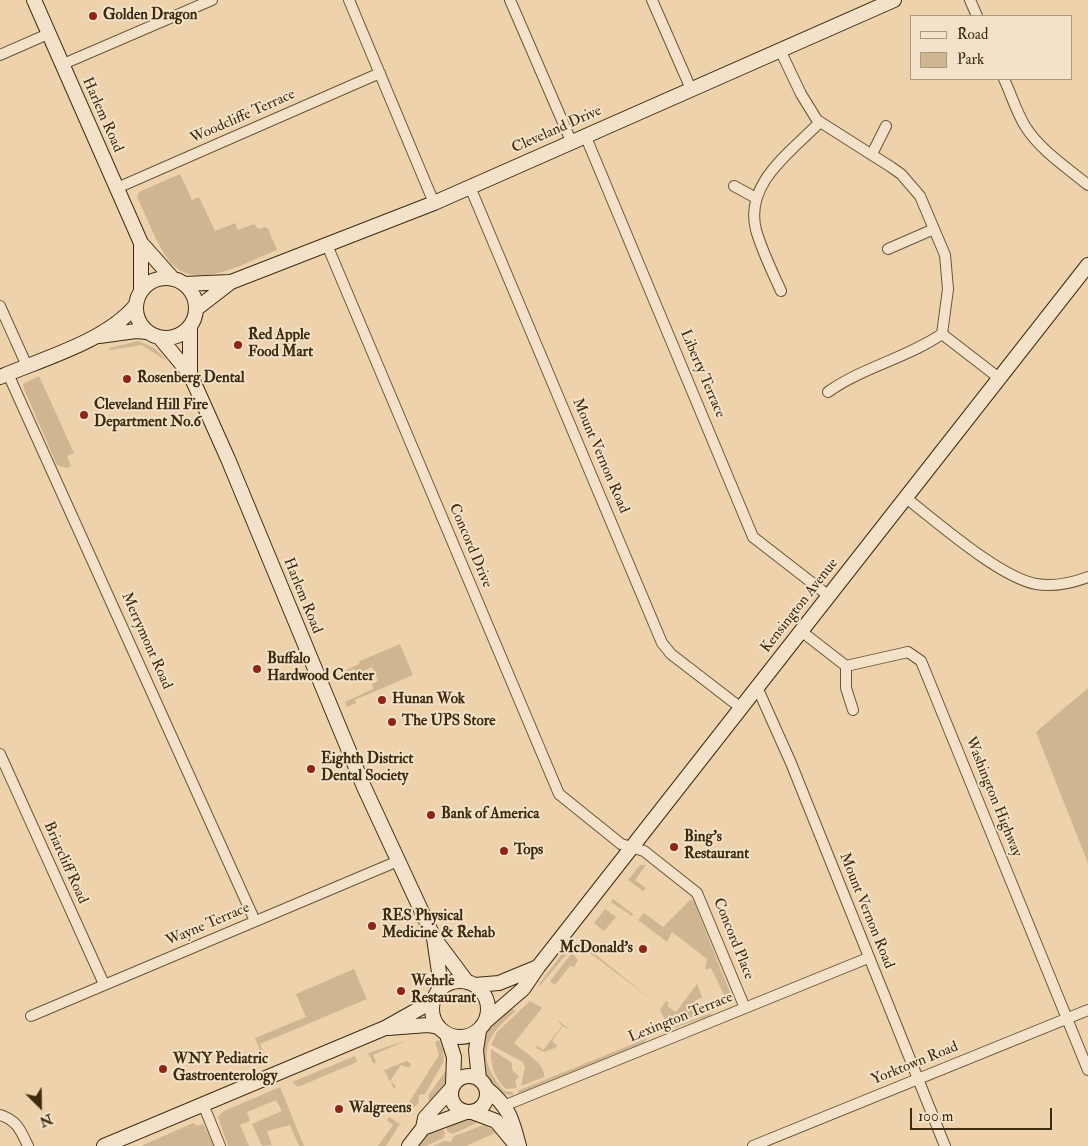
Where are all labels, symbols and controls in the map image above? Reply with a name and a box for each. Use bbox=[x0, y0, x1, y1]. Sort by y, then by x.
place label: Golden Dragon bbox=[103, 7, 197, 25]
marker: Golden Dragon bbox=[87, 10, 99, 22]
legend bbox=[910, 15, 1073, 80]
text: Road bbox=[957, 25, 988, 44]
text: Park bbox=[957, 50, 984, 69]
street label: Harlem Road bbox=[77, 75, 127, 155]
street label: Woodcliffe Terrace bbox=[188, 86, 298, 148]
street label: Cleveland Drive bbox=[509, 102, 605, 158]
place label: Red Apple Food Mart bbox=[248, 327, 313, 362]
street label: Liberty Terrace bbox=[675, 327, 729, 421]
marker: Red Apple Food Mart bbox=[232, 339, 244, 351]
place label: Rosenberg Dental bbox=[137, 370, 245, 388]
marker: Rosenberg Dental bbox=[121, 373, 133, 385]
street label: Mount Vernon Road bbox=[568, 396, 632, 516]
place label: Cleveland Hill Fire Department No.6 bbox=[94, 397, 208, 432]
marker: Cleveland Hill Fire Department No.6 bbox=[78, 409, 90, 421]
street label: Concord Drive bbox=[444, 501, 496, 591]
street label: Harlem Road bbox=[279, 555, 325, 637]
street label: Kensington Avenue bbox=[758, 555, 842, 657]
street label: Merrymont Road bbox=[117, 590, 175, 692]
place label: Buffalo Hardwood Center bbox=[267, 651, 374, 686]
marker: Buffalo Hardwood Center bbox=[251, 663, 263, 675]
place label: Hunan Wok bbox=[392, 691, 465, 709]
marker: Hunan Wok bbox=[376, 694, 388, 706]
place label: The UPS Store bbox=[402, 713, 495, 731]
marker: The UPS Store bbox=[386, 716, 398, 728]
street label: Washington Highway bbox=[961, 734, 1025, 860]
place label: Eighth District Dental Society bbox=[321, 751, 413, 786]
marker: Eighth District Dental Society bbox=[305, 763, 317, 775]
place label: Bank of America bbox=[441, 806, 539, 824]
marker: Bank of America bbox=[425, 809, 437, 821]
street label: Briarcliff Road bbox=[39, 819, 91, 907]
place label: Bing's Restaurant bbox=[684, 829, 749, 864]
marker: Bing's Restaurant bbox=[668, 841, 680, 853]
place label: Tops bbox=[514, 842, 543, 860]
marker: Tops bbox=[498, 845, 510, 857]
street label: Mount Vernon Road bbox=[835, 850, 897, 972]
street label: Concord Place bbox=[708, 896, 758, 982]
street label: Wayne Terrace bbox=[164, 899, 252, 951]
place label: RES Physical Medicine & Rehab bbox=[382, 908, 495, 943]
marker: RES Physical Medicine & Rehab bbox=[366, 920, 378, 932]
place label: McDonald's bbox=[560, 940, 633, 958]
marker: McDonald's bbox=[637, 943, 649, 955]
place label: Wehrle Restaurant bbox=[411, 973, 476, 1008]
marker: Wehrle Restaurant bbox=[395, 985, 407, 997]
street label: Lexington Terrace bbox=[626, 989, 736, 1047]
street label: Yorktown Road bbox=[869, 1038, 961, 1090]
place label: WNY Pediatric Gastroenterology bbox=[173, 1051, 277, 1086]
marker: WNY Pediatric Gastroenterology bbox=[157, 1063, 169, 1075]
north arrow bbox=[15, 1081, 65, 1131]
scale bar bbox=[913, 1098, 1056, 1130]
place label: Walgreens bbox=[349, 1100, 411, 1118]
marker: Walgreens bbox=[333, 1103, 345, 1115]
text: 100 m bbox=[918, 1107, 953, 1126]
text: N bbox=[37, 1110, 55, 1131]

